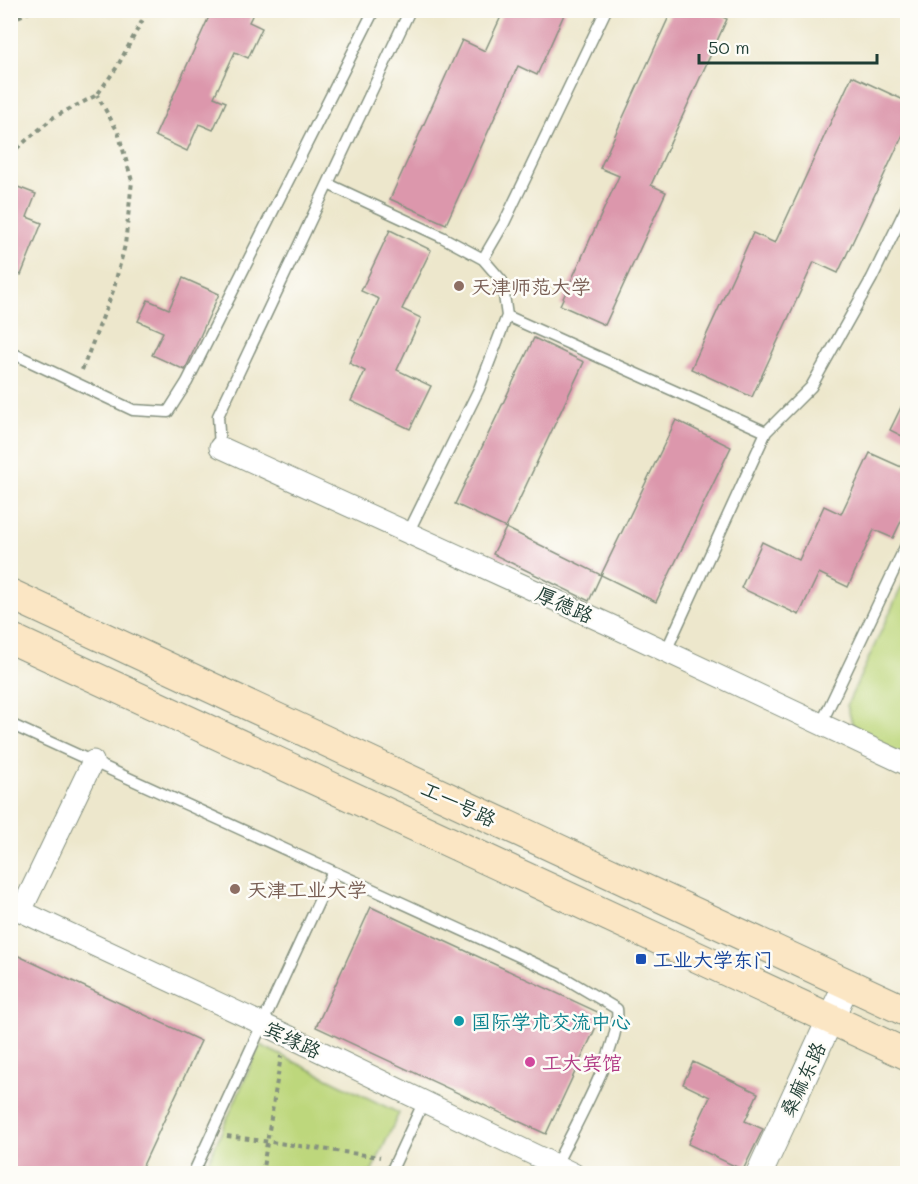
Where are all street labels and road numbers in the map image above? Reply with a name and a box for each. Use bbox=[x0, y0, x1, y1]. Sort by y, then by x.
street label: 厚德路 bbox=[532, 580, 599, 628]
street label: 工一号路 bbox=[417, 774, 502, 832]
street label: 宾缘路 bbox=[260, 1015, 327, 1064]
street label: 桑麻东路 bbox=[773, 1036, 831, 1121]

